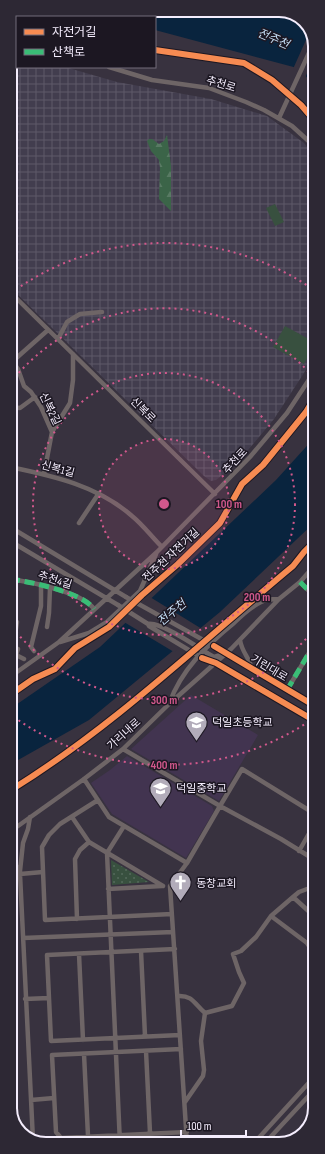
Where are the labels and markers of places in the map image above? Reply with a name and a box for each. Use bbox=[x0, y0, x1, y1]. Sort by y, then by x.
centre of rings bbox=[157, 497, 171, 511]
school or university icon: 덕일초등학교 bbox=[183, 709, 209, 742]
place label: 덕일초등학교 bbox=[212, 716, 273, 729]
school or university icon: 덕일중학교 bbox=[147, 775, 173, 808]
place label: 덕일중학교 bbox=[176, 782, 227, 795]
church icon: 동창교회 bbox=[167, 870, 193, 903]
place label: 동창교회 bbox=[196, 877, 236, 890]

